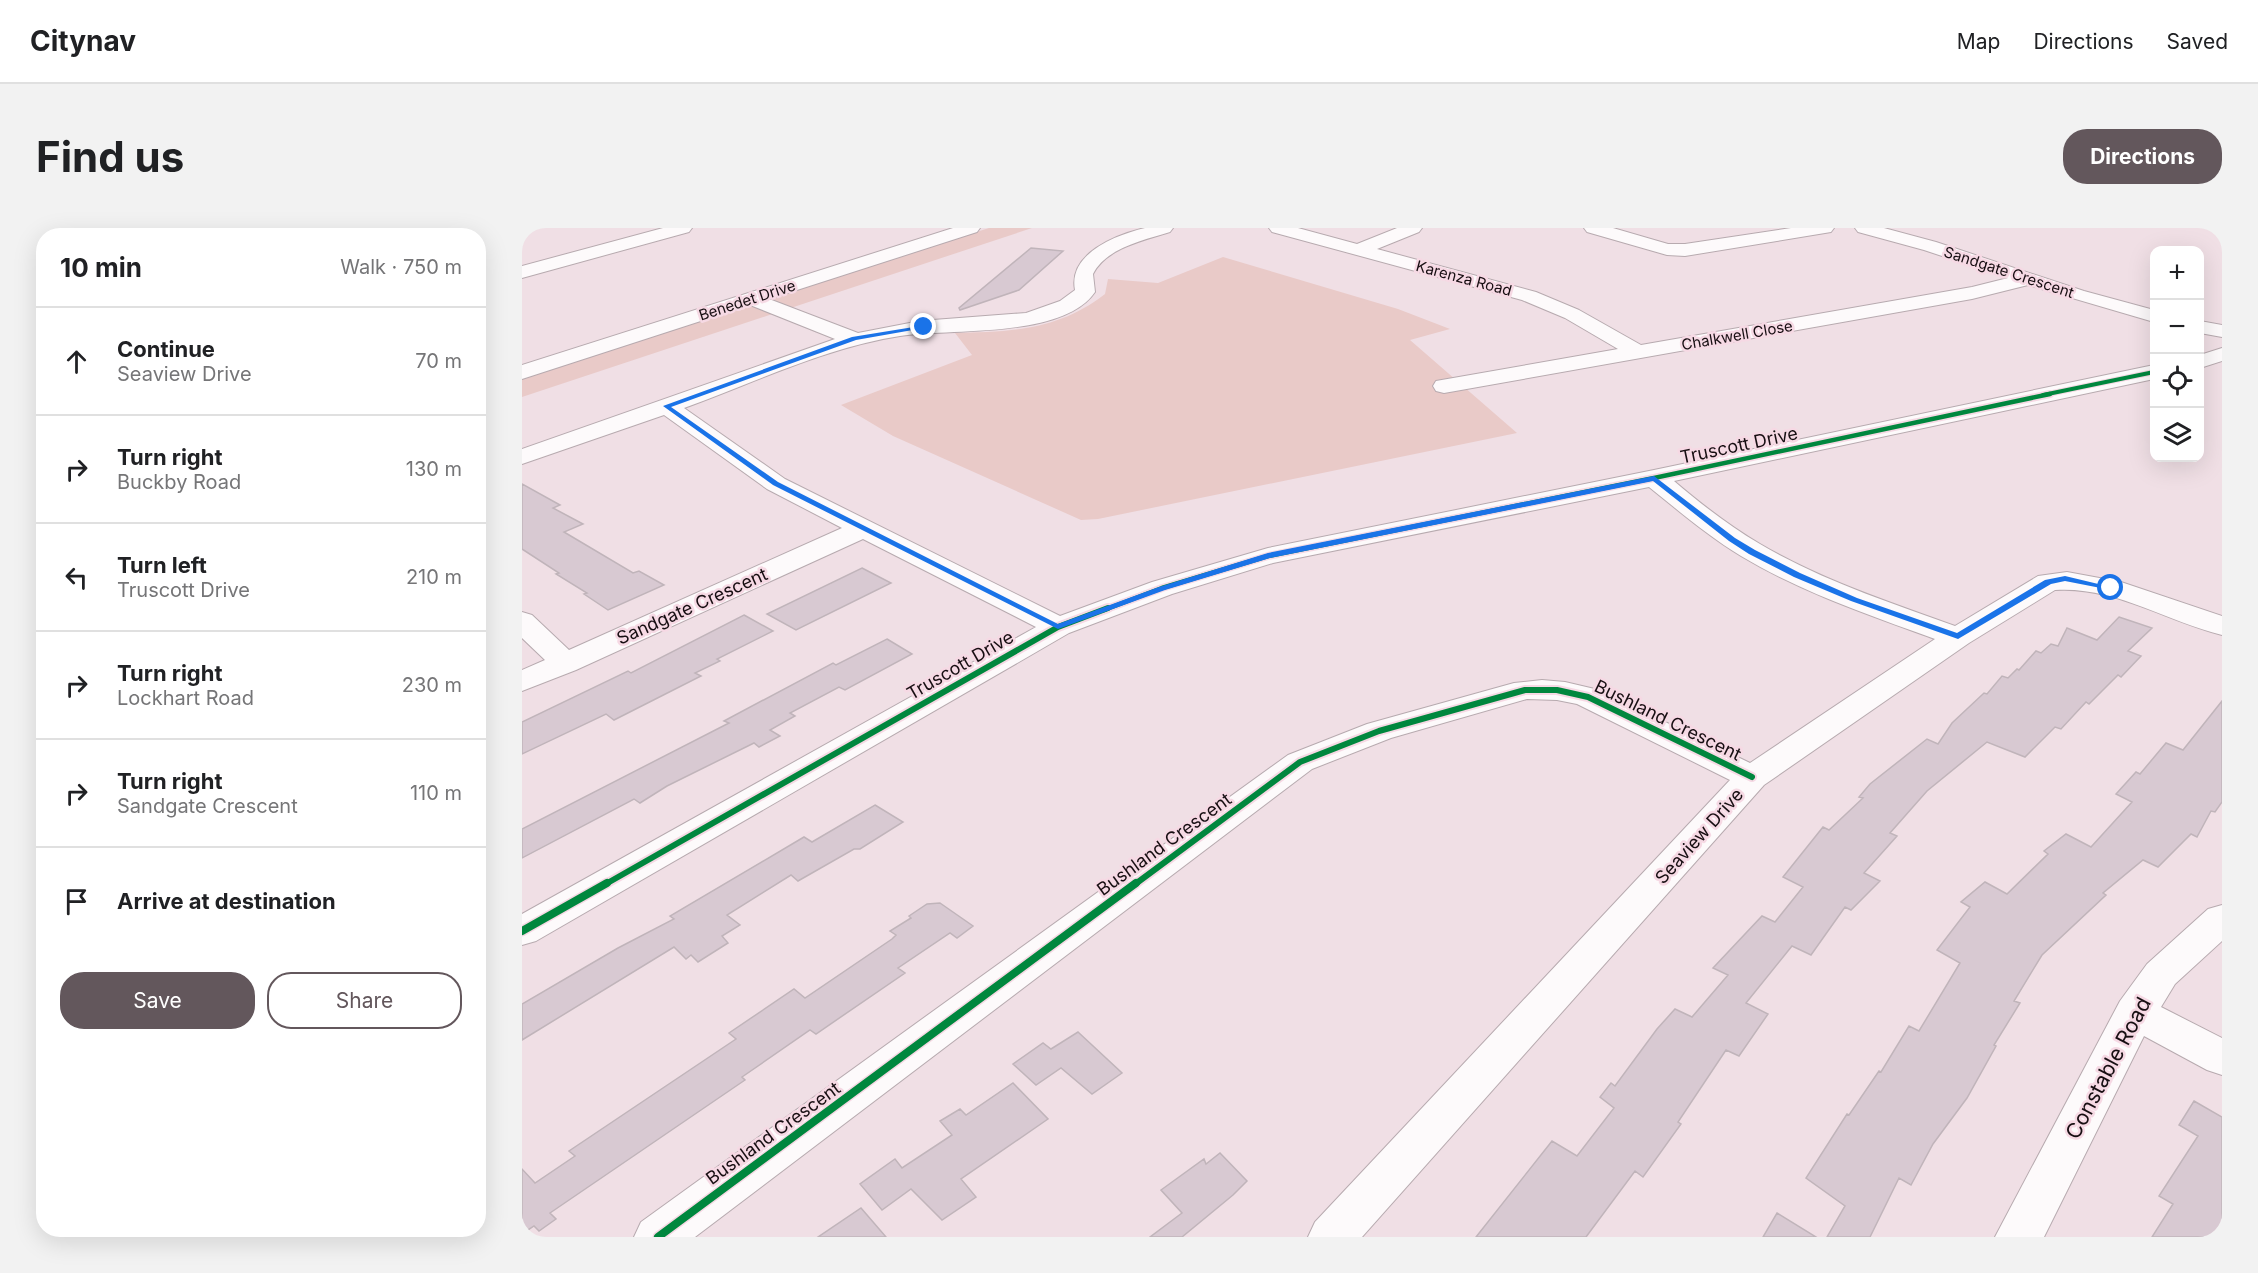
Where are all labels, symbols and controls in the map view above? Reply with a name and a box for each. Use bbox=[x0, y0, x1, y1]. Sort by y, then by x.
text: Citynav bbox=[30, 24, 136, 58]
text: Map bbox=[1957, 29, 2000, 54]
text: Directions bbox=[2033, 29, 2134, 54]
text: Saved bbox=[2167, 29, 2228, 54]
button: Directions bbox=[2063, 129, 2222, 184]
text: Find us bbox=[36, 131, 184, 182]
street label: Sandgate Crescent bbox=[1942, 242, 2076, 302]
map controls bbox=[2150, 246, 2204, 462]
button: + bbox=[2150, 246, 2204, 300]
text: 10 min bbox=[60, 252, 142, 283]
text: Walk · 750 m bbox=[340, 255, 462, 279]
street label: Karenza Road bbox=[1414, 256, 1514, 300]
street label: Benedet Drive bbox=[696, 275, 798, 325]
button: − bbox=[2150, 300, 2204, 354]
route end bbox=[910, 313, 936, 339]
street label: Chalkwell Close bbox=[1680, 316, 1794, 354]
text: Continue bbox=[117, 336, 215, 362]
icon: ahead bbox=[60, 345, 93, 378]
text: 70 m bbox=[415, 349, 462, 373]
button: locate bbox=[2150, 354, 2204, 408]
text: Seaview Drive bbox=[117, 362, 252, 386]
button: layers bbox=[2150, 408, 2204, 462]
street label: Truscott Drive bbox=[1678, 422, 1800, 468]
text: Turn right bbox=[117, 444, 223, 470]
icon: right bbox=[60, 453, 93, 486]
text: 130 m bbox=[406, 457, 462, 481]
text: Buckby Road bbox=[117, 470, 241, 494]
text: Turn left bbox=[117, 552, 207, 578]
icon: left bbox=[60, 561, 93, 594]
street label: Sandgate Crescent bbox=[613, 563, 771, 649]
text: 210 m bbox=[406, 565, 462, 589]
route start bbox=[2097, 574, 2123, 600]
text: Truscott Drive bbox=[117, 578, 250, 602]
street label: Truscott Drive bbox=[903, 626, 1017, 704]
text: Turn right bbox=[117, 660, 223, 686]
icon: right bbox=[60, 669, 93, 702]
text: 230 m bbox=[402, 673, 462, 697]
street label: Bushland Crescent bbox=[1591, 675, 1745, 765]
text: Lockhart Road bbox=[117, 686, 254, 710]
text: Turn right bbox=[117, 768, 223, 794]
icon: right bbox=[60, 777, 93, 810]
text: 110 m bbox=[410, 781, 462, 805]
street label: Seaview Drive bbox=[1651, 784, 1747, 888]
street label: Bushland Crescent bbox=[1093, 788, 1235, 900]
text: Sandgate Crescent bbox=[117, 794, 298, 818]
icon: arrive bbox=[60, 885, 93, 918]
text: Arrive at destination bbox=[117, 888, 336, 914]
button: Save bbox=[60, 972, 255, 1029]
button: Share bbox=[267, 972, 462, 1029]
street label: Constable Road bbox=[2060, 993, 2156, 1143]
street label: Bushland Crescent bbox=[702, 1077, 844, 1189]

